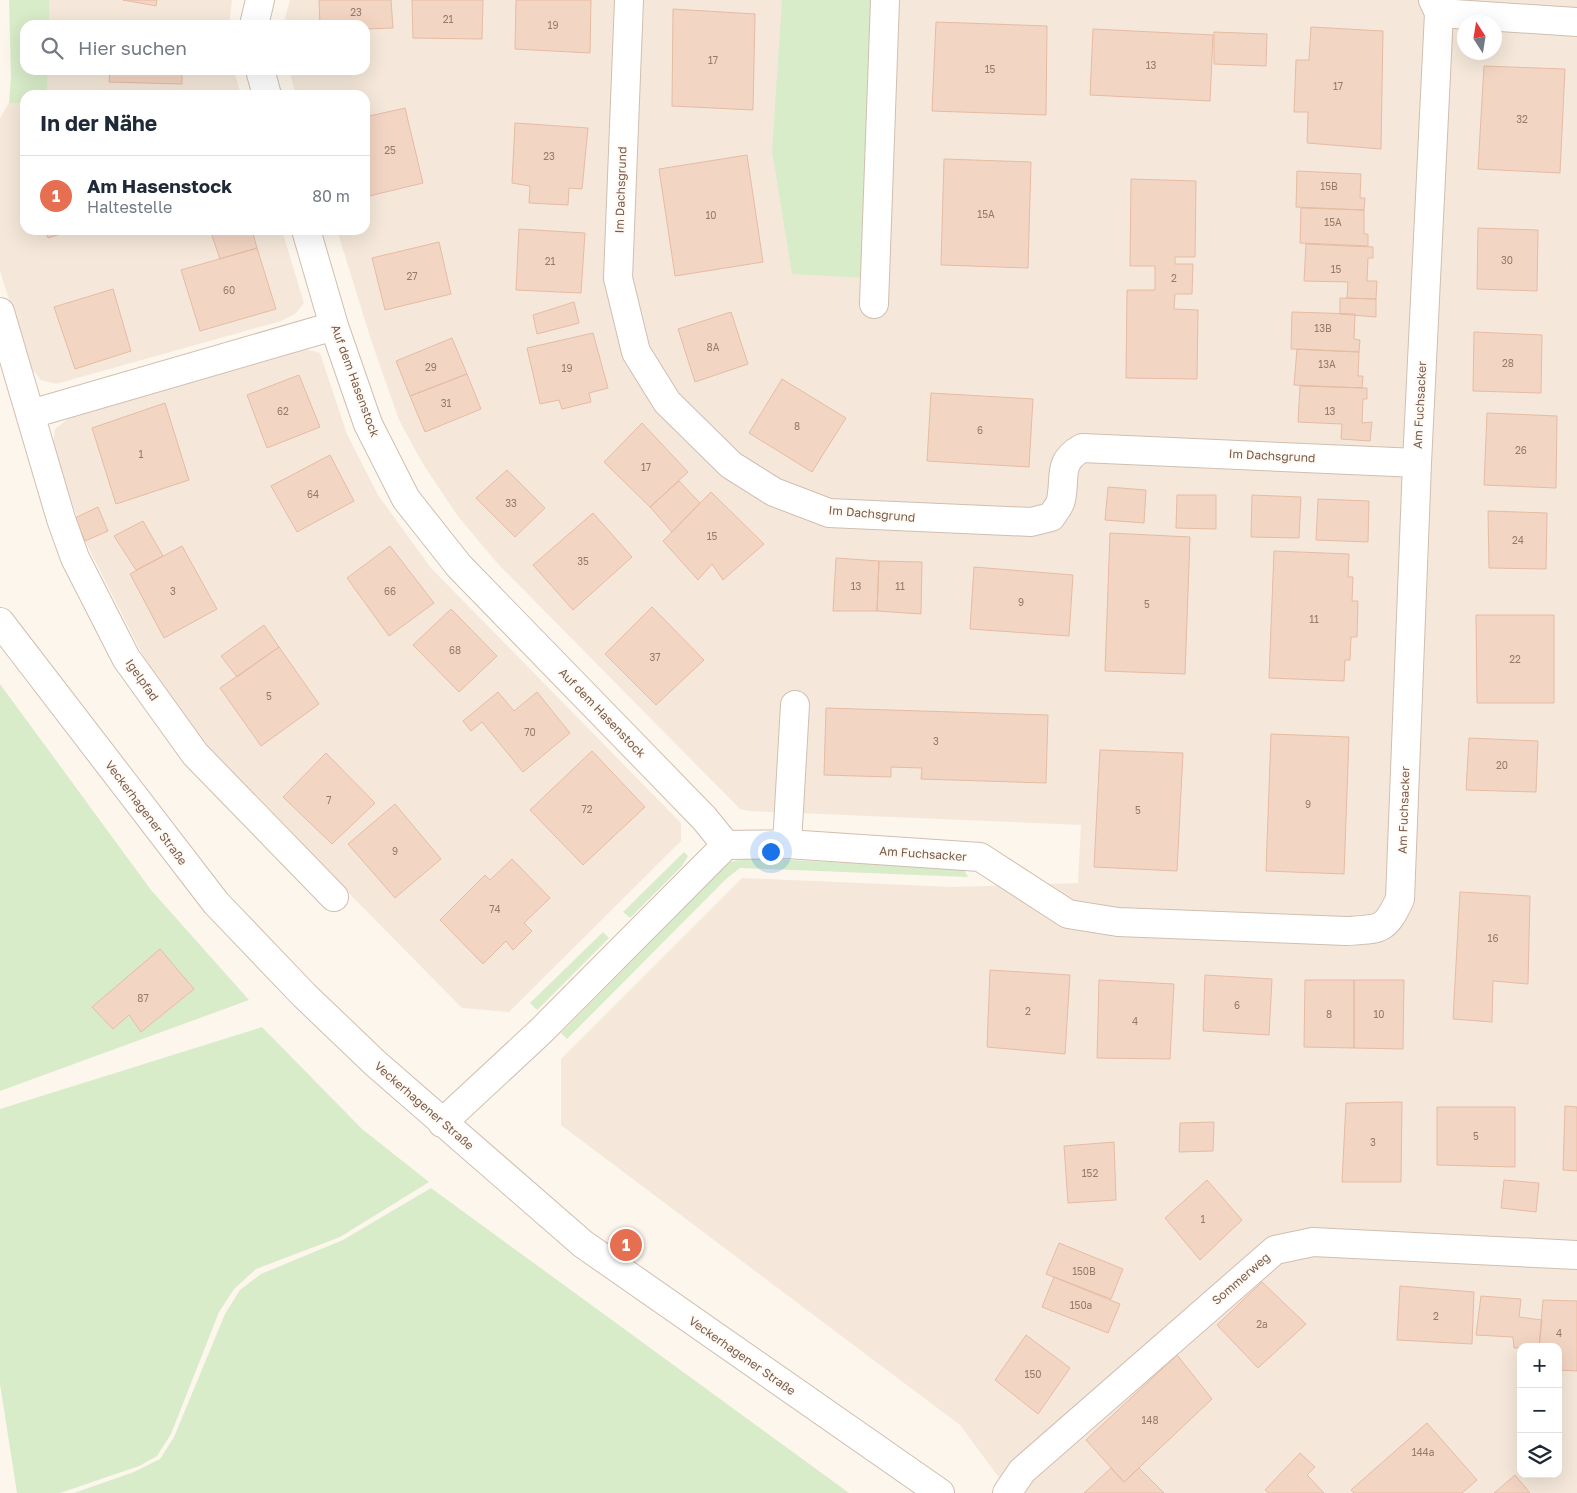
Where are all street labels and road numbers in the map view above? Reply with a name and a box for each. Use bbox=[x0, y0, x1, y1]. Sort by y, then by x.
street label: Im Dachsgrund bbox=[611, 146, 630, 234]
street label: Auf dem Hasenstock bbox=[328, 322, 383, 439]
street label: Am Fuchsacker bbox=[1410, 360, 1429, 449]
street label: Im Dachsgrund bbox=[1228, 446, 1316, 465]
street label: Im Dachsgrund bbox=[828, 502, 916, 525]
street label: Igelpfad bbox=[123, 656, 162, 703]
street label: Auf dem Hasenstock bbox=[556, 665, 649, 761]
street label: Veckerhagener Straße bbox=[102, 757, 191, 868]
street label: Am Fuchsacker bbox=[1394, 766, 1413, 854]
street label: Am Fuchsacker bbox=[879, 843, 968, 864]
street label: Veckerhagener Straße bbox=[371, 1058, 477, 1153]
street label: Sommerweg bbox=[1209, 1249, 1273, 1308]
street label: Veckerhagener Straße bbox=[686, 1313, 799, 1398]

